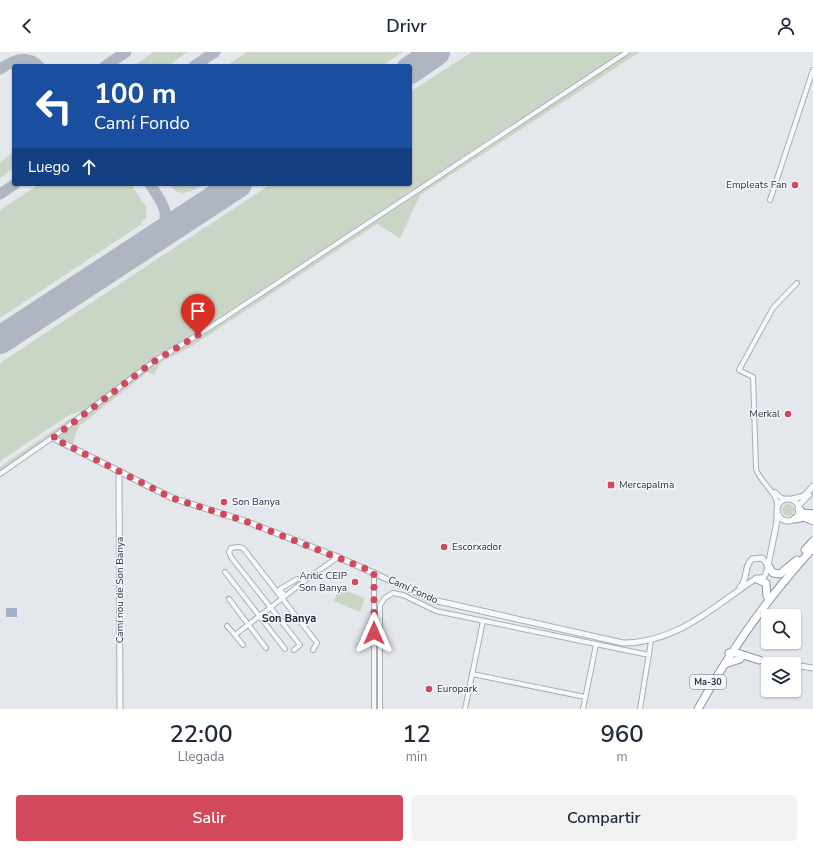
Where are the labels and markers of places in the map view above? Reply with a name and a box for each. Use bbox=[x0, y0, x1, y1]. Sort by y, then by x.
place label: Empleats Fan bbox=[726, 178, 787, 192]
marker: Empleats Fan bbox=[790, 180, 800, 190]
pin bbox=[181, 294, 215, 335]
place label: Merkal bbox=[749, 407, 780, 421]
marker: Merkal bbox=[783, 409, 793, 419]
place label: Mercapalma bbox=[619, 478, 674, 492]
marker: Mercapalma bbox=[606, 480, 616, 490]
place label: Son Banya bbox=[232, 495, 280, 509]
marker: Son Banya bbox=[219, 497, 229, 507]
place label: Escorxador bbox=[452, 540, 502, 554]
marker: Escorxador bbox=[439, 542, 449, 552]
place label: Antic CEIP Son Banya bbox=[299, 569, 348, 595]
marker: Antic CEIP Son Banya bbox=[350, 577, 360, 587]
place label: Europark bbox=[437, 682, 478, 696]
marker: Europark bbox=[424, 684, 434, 694]

